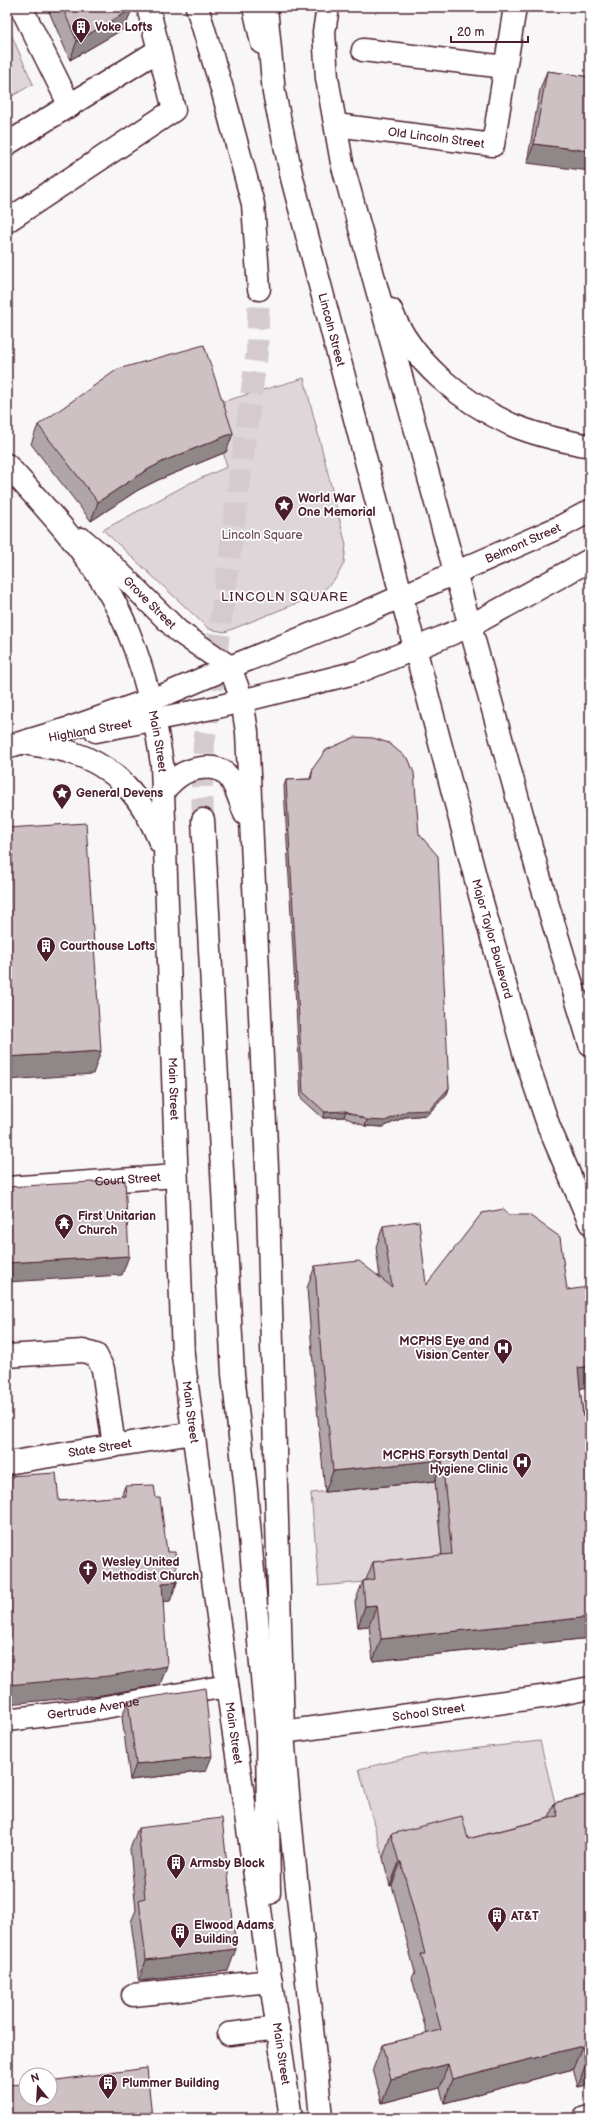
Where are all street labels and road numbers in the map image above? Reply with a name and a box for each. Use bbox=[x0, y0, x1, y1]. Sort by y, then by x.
street label: Old Lincoln Street bbox=[387, 124, 486, 151]
street label: Lincoln Street bbox=[315, 291, 349, 368]
street label: Belmont Street bbox=[483, 520, 563, 566]
street label: Grove Street bbox=[120, 573, 179, 632]
street label: Main Street bbox=[145, 709, 170, 773]
street label: Highland Street bbox=[47, 716, 133, 746]
street label: Major Taylor Boulevard bbox=[469, 877, 516, 1001]
street label: Main Street bbox=[165, 1057, 182, 1121]
street label: Court Street bbox=[94, 1170, 162, 1189]
street label: Main Street bbox=[179, 1380, 202, 1444]
street label: State Street bbox=[67, 1435, 133, 1461]
street label: Gertrude Avenue bbox=[46, 1694, 140, 1722]
street label: School Street bbox=[392, 1700, 466, 1725]
street label: Main Street bbox=[222, 1701, 246, 1766]
street label: Main Street bbox=[269, 2021, 293, 2086]

